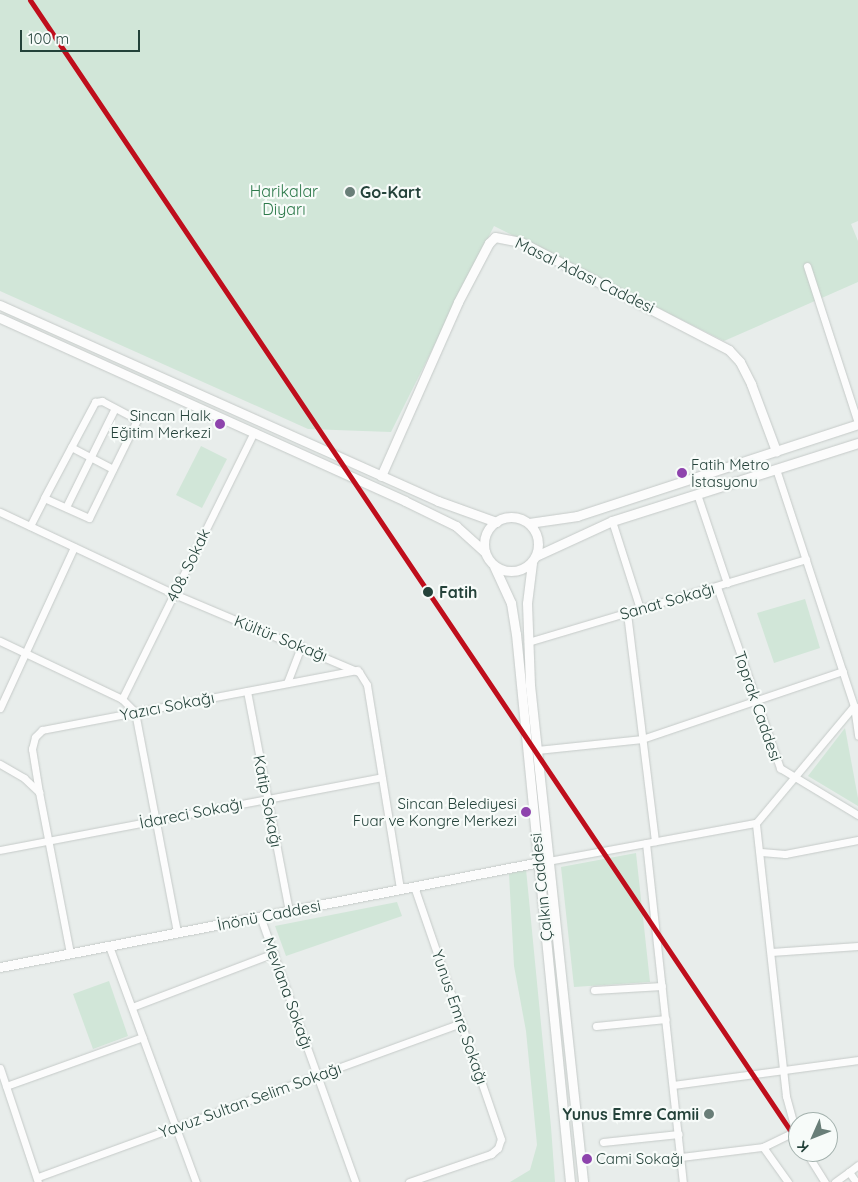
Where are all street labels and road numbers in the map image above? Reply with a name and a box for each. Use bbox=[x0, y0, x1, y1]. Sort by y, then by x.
street label: Masal Adası Caddesi bbox=[512, 233, 658, 317]
street label: 408. Sokak bbox=[162, 525, 214, 605]
street label: Sanat Sokağı bbox=[617, 578, 717, 624]
street label: Kültür Sokağı bbox=[232, 611, 330, 665]
street label: Toprak Caddesi bbox=[730, 648, 786, 764]
street label: Yazıcı Sokağı bbox=[118, 687, 216, 725]
street label: Katip Sokağı bbox=[250, 753, 286, 849]
street label: İdareci Sokağı bbox=[138, 794, 244, 832]
street label: Çalkın Caddesi bbox=[526, 832, 556, 942]
street label: İnönü Caddesi bbox=[216, 896, 322, 934]
street label: Mevlana Sokağı bbox=[259, 934, 317, 1052]
street label: Yunus Emre Sokağı bbox=[428, 947, 492, 1087]
street label: Yavuz Sultan Selim Sokağı bbox=[156, 1058, 344, 1142]

